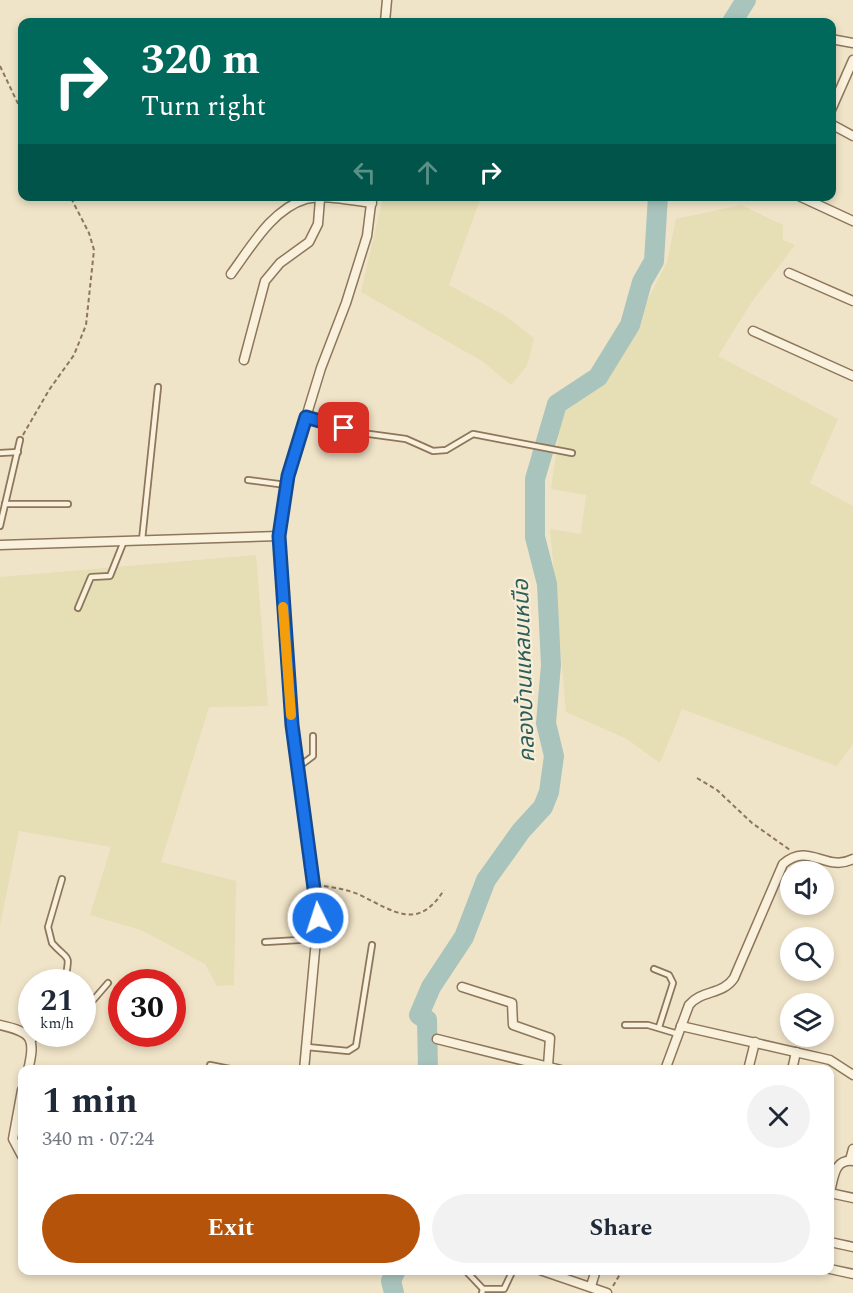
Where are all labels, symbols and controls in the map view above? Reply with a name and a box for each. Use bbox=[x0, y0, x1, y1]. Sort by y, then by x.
text: 320 m bbox=[141, 29, 260, 92]
icon: right bbox=[42, 42, 120, 120]
text: Turn right bbox=[141, 86, 266, 128]
icon: left bbox=[348, 156, 381, 189]
icon: ahead bbox=[411, 156, 444, 189]
icon: right bbox=[474, 156, 507, 189]
pin bbox=[318, 402, 369, 453]
icon: arrive bbox=[327, 411, 360, 444]
water label: คลองบ้านแหลมเหนือ bbox=[505, 577, 544, 763]
map controls bbox=[780, 861, 834, 1047]
button: sound bbox=[780, 861, 834, 915]
position arrow bbox=[286, 886, 350, 950]
button: search bbox=[780, 927, 834, 981]
speed limit sign: 30 bbox=[108, 969, 186, 1047]
text: 21 bbox=[40, 978, 74, 1024]
button: layers bbox=[780, 993, 834, 1047]
text: km/h bbox=[40, 1012, 74, 1035]
text: 1 min bbox=[42, 1074, 138, 1129]
button: close bbox=[747, 1085, 810, 1148]
text: 340 m · 07:24 bbox=[42, 1124, 154, 1154]
button: Exit bbox=[42, 1194, 420, 1263]
button: Share bbox=[432, 1194, 810, 1263]

